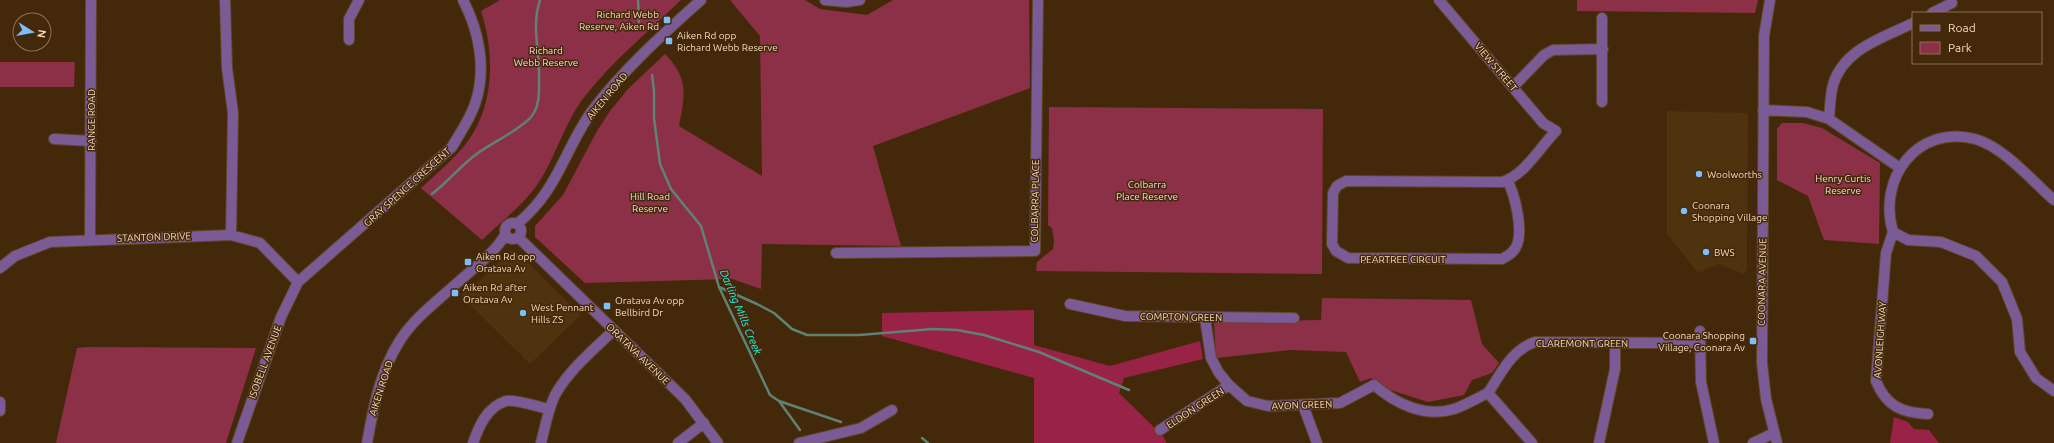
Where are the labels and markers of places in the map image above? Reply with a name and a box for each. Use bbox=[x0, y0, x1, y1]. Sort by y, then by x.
place label: Richard Webb Reserve, Aiken Rd bbox=[579, 9, 659, 32]
marker: Richard Webb Reserve, Aiken Rd bbox=[662, 15, 672, 25]
place label: Aiken Rd opp Richard Webb Reserve bbox=[677, 30, 778, 53]
marker: Aiken Rd opp Richard Webb Reserve bbox=[664, 36, 674, 46]
marker: Woolworths bbox=[1694, 169, 1704, 179]
place label: Woolworths bbox=[1707, 169, 1762, 180]
place label: Coonara Shopping Village bbox=[1692, 200, 1767, 223]
marker: Coonara Shopping Village bbox=[1679, 206, 1689, 216]
marker: BWS bbox=[1701, 247, 1711, 257]
place label: BWS bbox=[1714, 247, 1735, 258]
place label: Aiken Rd opp Oratava Av bbox=[476, 251, 535, 274]
marker: Aiken Rd opp Oratava Av bbox=[463, 257, 473, 267]
place label: Aiken Rd after Oratava Av bbox=[463, 282, 527, 305]
marker: Aiken Rd after Oratava Av bbox=[450, 288, 460, 298]
place label: Oratava Av opp Bellbird Dr bbox=[615, 295, 684, 318]
marker: Oratava Av opp Bellbird Dr bbox=[602, 301, 612, 311]
place label: West Pennant Hills ZS bbox=[531, 302, 594, 325]
marker: West Pennant Hills ZS bbox=[518, 308, 528, 318]
place label: Coonara Shopping Village, Coonara Av bbox=[1658, 330, 1745, 353]
marker: Coonara Shopping Village, Coonara Av bbox=[1748, 336, 1758, 346]

